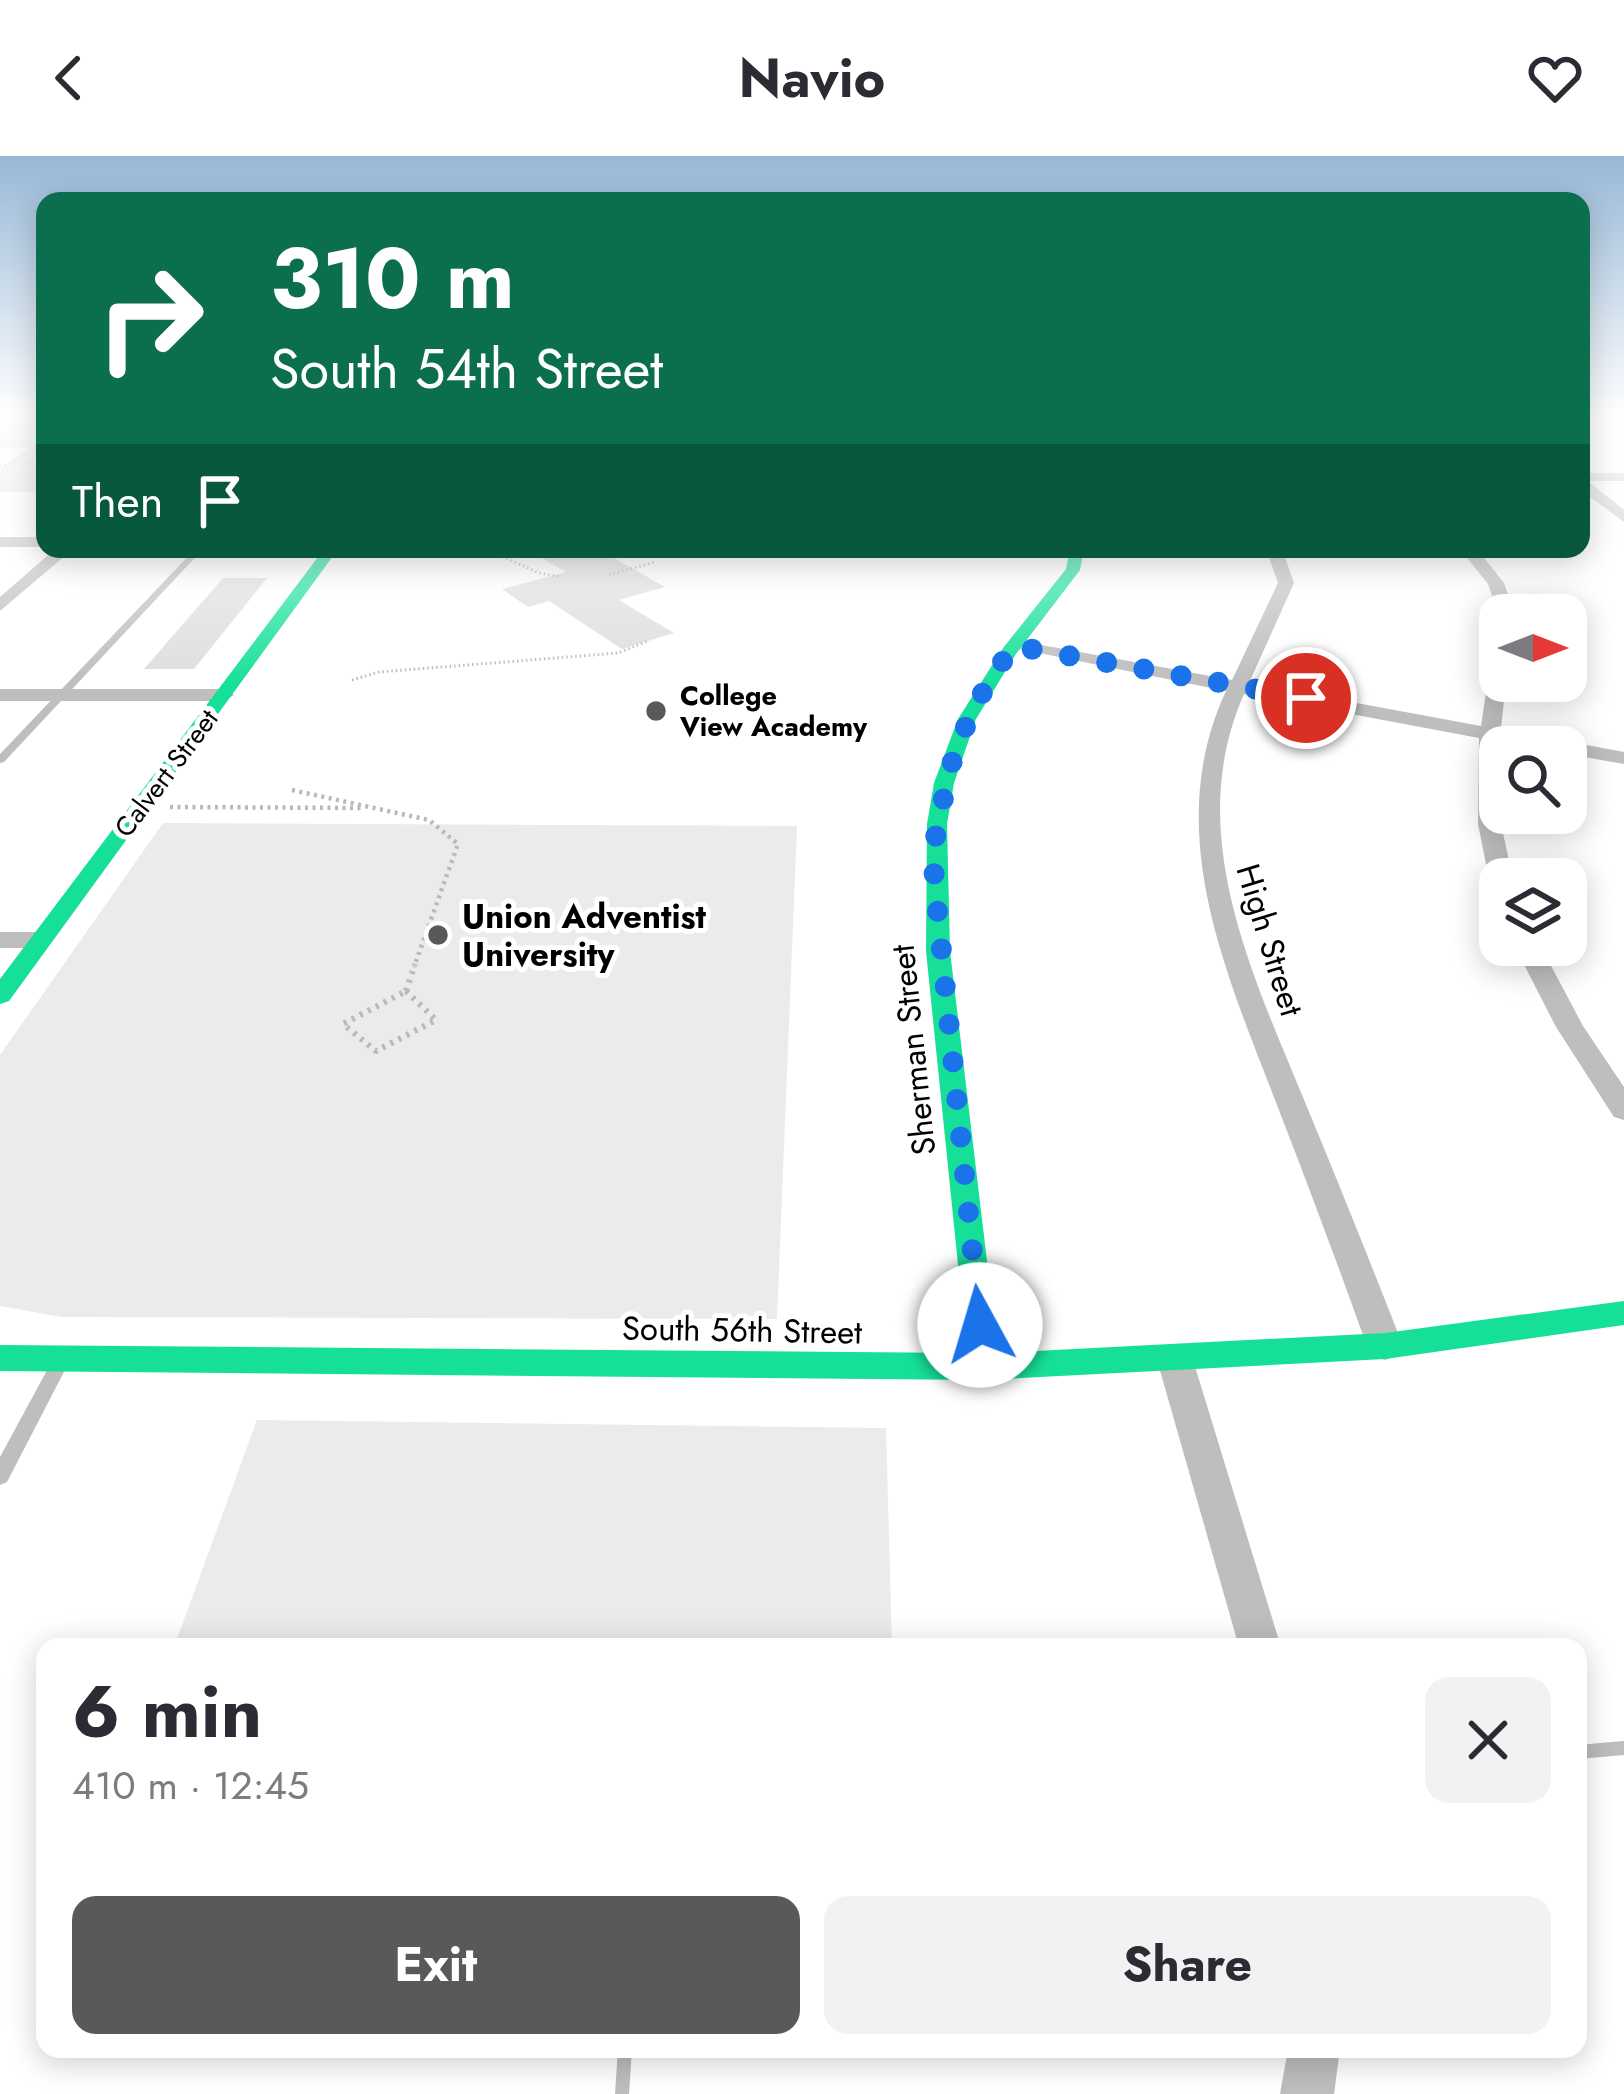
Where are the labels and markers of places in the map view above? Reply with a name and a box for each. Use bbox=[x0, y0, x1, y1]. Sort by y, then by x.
pin bbox=[1255, 647, 1357, 749]
place label: College View Academy bbox=[679, 676, 868, 746]
marker: College View Academy bbox=[643, 698, 669, 724]
place label: Union Adventist University bbox=[462, 893, 707, 978]
marker: Union Adventist University bbox=[425, 922, 451, 948]

